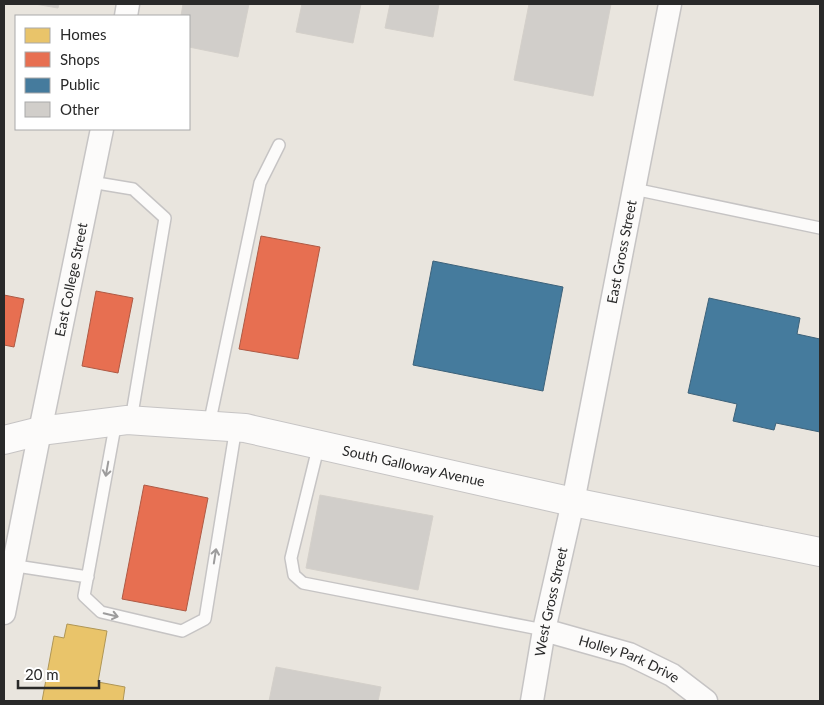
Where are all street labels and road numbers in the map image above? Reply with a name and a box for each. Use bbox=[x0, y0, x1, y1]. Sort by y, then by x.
street label: East Gross Street bbox=[603, 199, 640, 305]
street label: East College Street bbox=[51, 221, 91, 338]
street label: South Galloway Avenue bbox=[341, 441, 487, 490]
street label: West Gross Street bbox=[531, 545, 571, 658]
street label: Holley Park Drive bbox=[577, 631, 683, 686]

